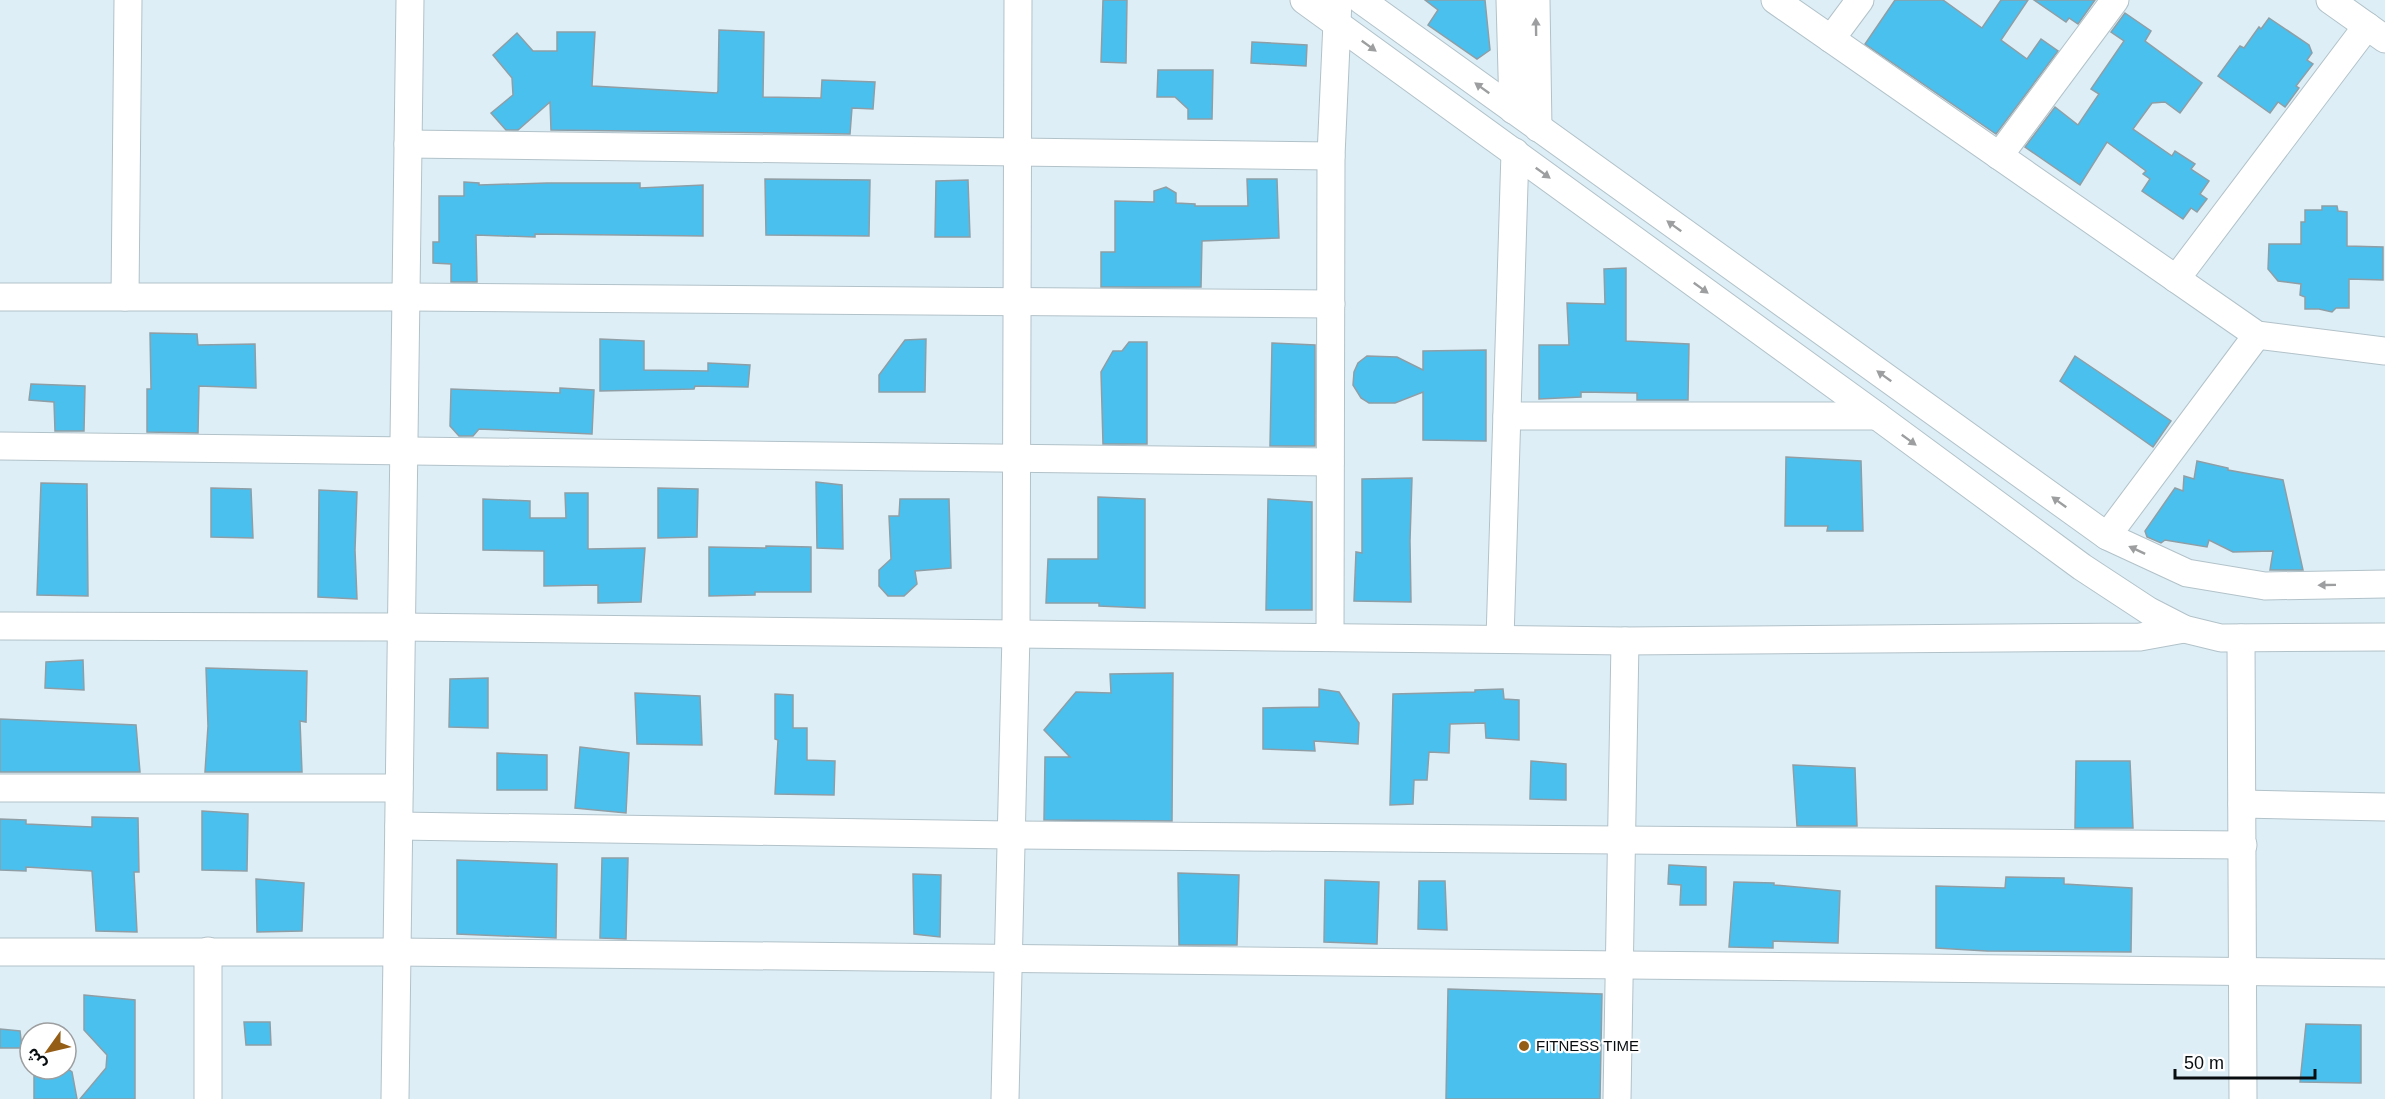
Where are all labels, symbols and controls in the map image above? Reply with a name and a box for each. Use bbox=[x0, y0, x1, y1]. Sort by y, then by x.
one-way arrow bbox=[1531, 18, 1541, 37]
one-way arrow bbox=[1360, 40, 1376, 52]
one-way arrow bbox=[1474, 82, 1489, 94]
one-way arrow bbox=[1535, 167, 1551, 179]
one-way arrow bbox=[1667, 220, 1683, 232]
one-way arrow bbox=[1694, 281, 1709, 293]
one-way arrow bbox=[1876, 371, 1892, 382]
one-way arrow bbox=[1902, 433, 1917, 445]
one-way arrow bbox=[2052, 496, 2068, 508]
one-way arrow bbox=[2129, 546, 2146, 555]
one-way arrow bbox=[2317, 580, 2336, 590]
north arrow bbox=[18, 1021, 78, 1081]
place label: FITNESS TIME bbox=[1536, 1037, 1639, 1054]
marker: FITNESS TIME bbox=[1517, 1039, 1531, 1053]
scale bar bbox=[2175, 1042, 2314, 1080]
text: ش bbox=[23, 1045, 50, 1073]
text: 50 m bbox=[2184, 1053, 2224, 1073]

